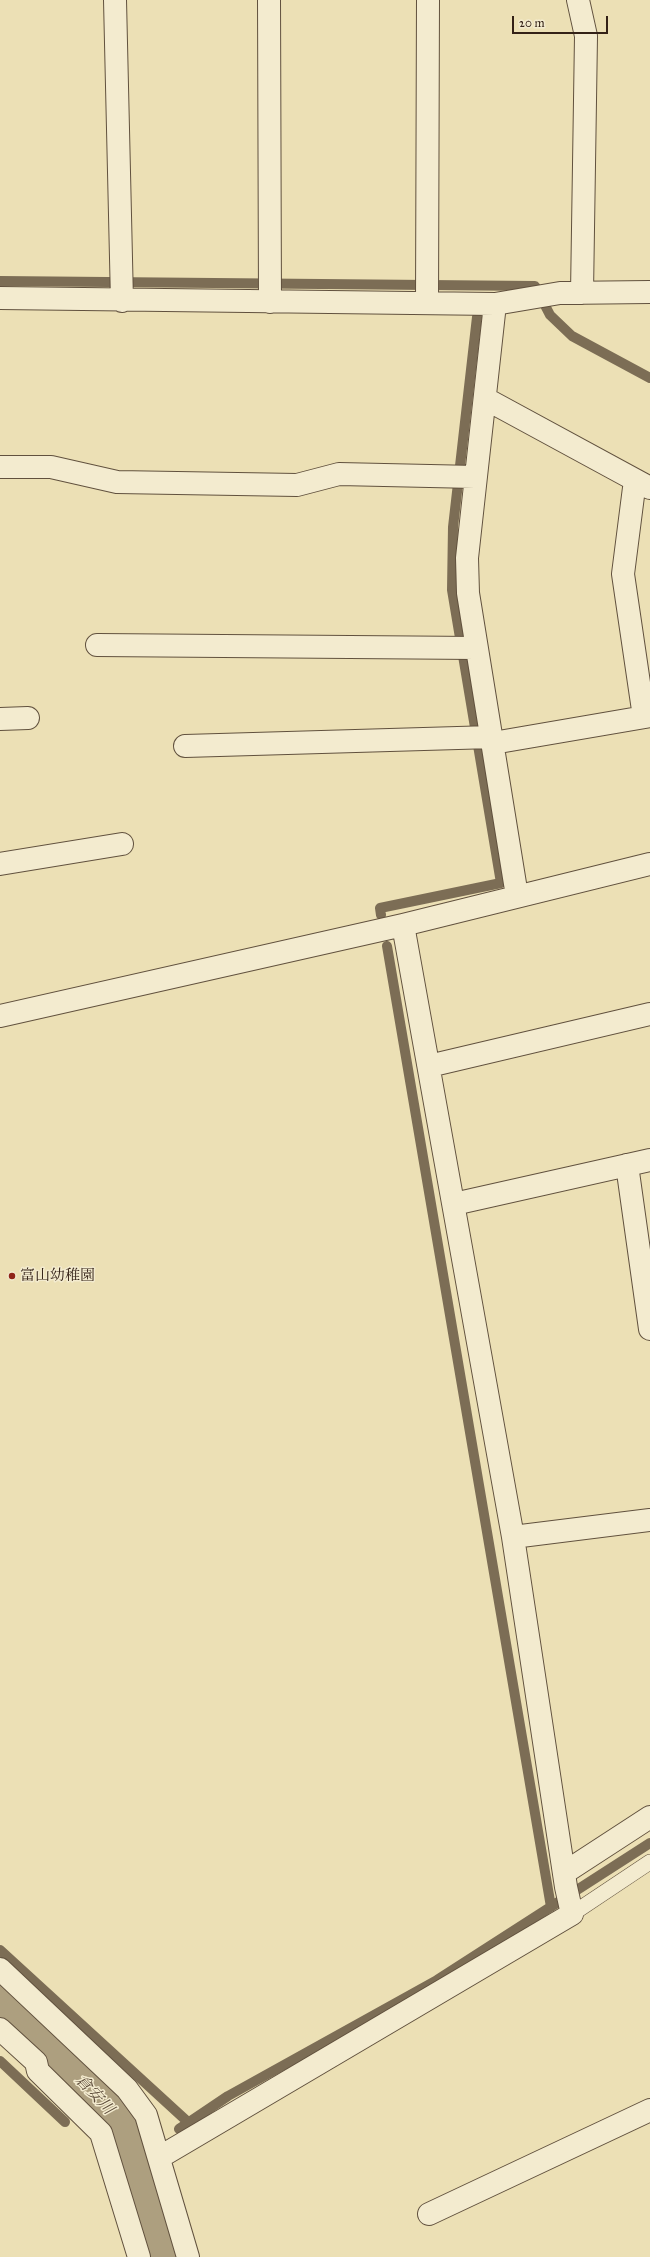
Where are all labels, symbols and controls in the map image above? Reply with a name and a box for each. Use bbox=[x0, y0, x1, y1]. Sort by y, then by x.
scale bar bbox=[514, 8, 610, 34]
text: 20 m bbox=[519, 16, 545, 30]
place label: 富山幼稚園 bbox=[20, 1267, 95, 1285]
marker: 富山幼稚園 bbox=[7, 1271, 17, 1281]
water label: 倉安川 bbox=[71, 2071, 117, 2119]

